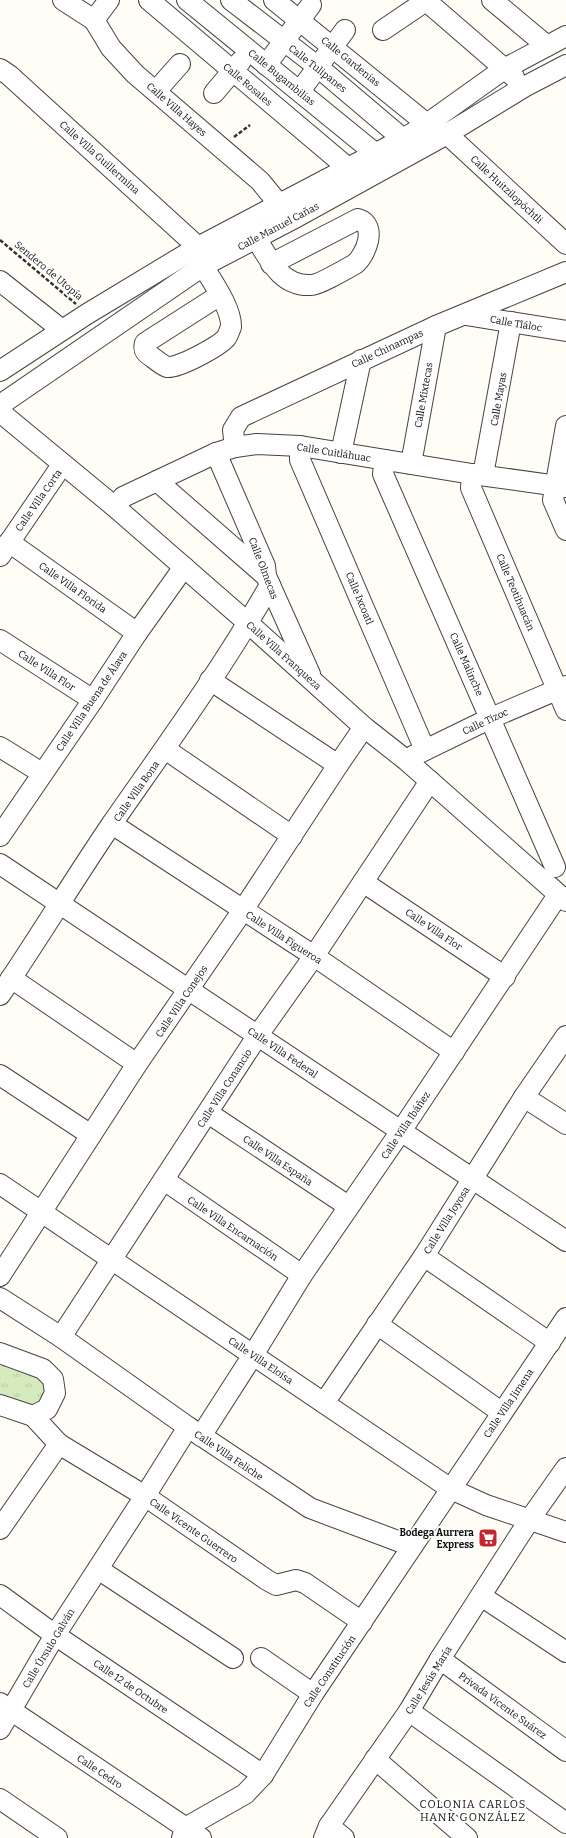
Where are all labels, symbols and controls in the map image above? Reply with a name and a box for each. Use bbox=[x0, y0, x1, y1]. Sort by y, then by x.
street label: Calle Gardenias bbox=[318, 34, 383, 89]
street label: Calle Tulipanes bbox=[286, 42, 349, 95]
street label: Calle Bugambilias bbox=[245, 47, 317, 109]
street label: Calle Rosales bbox=[220, 61, 275, 109]
street label: Calle Villa Hayes bbox=[144, 80, 209, 139]
street label: Calle Villa Guillermina bbox=[57, 119, 142, 197]
street label: Calle Huitzilopóchtli bbox=[468, 153, 545, 226]
street label: Calle Manuel Cañas bbox=[236, 200, 321, 253]
street label: Sendero de Utopía bbox=[12, 238, 86, 303]
street label: Calle Tláloc bbox=[489, 314, 543, 334]
street label: Calle Chinampas bbox=[350, 327, 425, 371]
street label: Calle Mixtecas bbox=[412, 361, 436, 429]
street label: Calle Mayas bbox=[488, 371, 510, 427]
street label: Calle Cuitláhuac bbox=[296, 441, 372, 465]
street label: Calle Villa Corta bbox=[13, 467, 65, 534]
street label: Calle Olmecas bbox=[246, 536, 280, 601]
street label: Calle Teotihuacán bbox=[493, 552, 537, 633]
street label: Calle Villa Florida bbox=[36, 560, 109, 616]
street label: Calle Ixcoatl bbox=[343, 570, 376, 627]
street label: Calle Villa Franqueza bbox=[243, 619, 324, 693]
street label: Calle Malinche bbox=[447, 631, 485, 698]
street label: Calle Villa Flor bbox=[15, 648, 78, 694]
street label: Calle Villa Buena de Álava bbox=[52, 648, 130, 754]
street label: Calle Tizoc bbox=[461, 706, 510, 738]
street label: Calle Villa Bona bbox=[111, 758, 163, 824]
street label: Calle Villa Flor bbox=[403, 906, 465, 954]
street label: Calle Villa Figueroa bbox=[243, 909, 324, 967]
street label: Calle Villa Conejos bbox=[153, 963, 210, 1040]
street label: Calle Villa Federal bbox=[245, 1025, 320, 1081]
street label: Calle Villa Conancio bbox=[195, 1047, 255, 1130]
street label: Calle Villa Ibáñez bbox=[379, 1089, 433, 1162]
street label: Calle Villa España bbox=[240, 1133, 315, 1189]
street label: Calle Villa Joyosa bbox=[421, 1184, 473, 1256]
street label: Calle Villa Encarnación bbox=[185, 1194, 280, 1264]
street label: Calle Villa Eloísa bbox=[226, 1334, 296, 1387]
street label: Calle Villa Jimena bbox=[481, 1366, 537, 1440]
street label: Calle Villa Feliche bbox=[192, 1428, 265, 1483]
street label: Calle Vicente Guerrero bbox=[147, 1496, 240, 1566]
place label: Bodega Aurrera Express bbox=[399, 1527, 474, 1551]
supermarket icon: Bodega Aurrera Express bbox=[477, 1527, 499, 1549]
street label: Calle Úrsulo Galván bbox=[19, 1605, 78, 1690]
street label: Calle Constitución bbox=[301, 1633, 359, 1710]
street label: Calle Jesús María bbox=[402, 1643, 455, 1717]
street label: Calle 12 de Octubre bbox=[91, 1657, 170, 1716]
street label: Privada Vicente Suárez bbox=[456, 1670, 549, 1742]
street label: Calle Cedro bbox=[74, 1752, 125, 1792]
district label: COLONIA CARLOS HANK GONZÁLEZ bbox=[420, 1798, 526, 1824]

